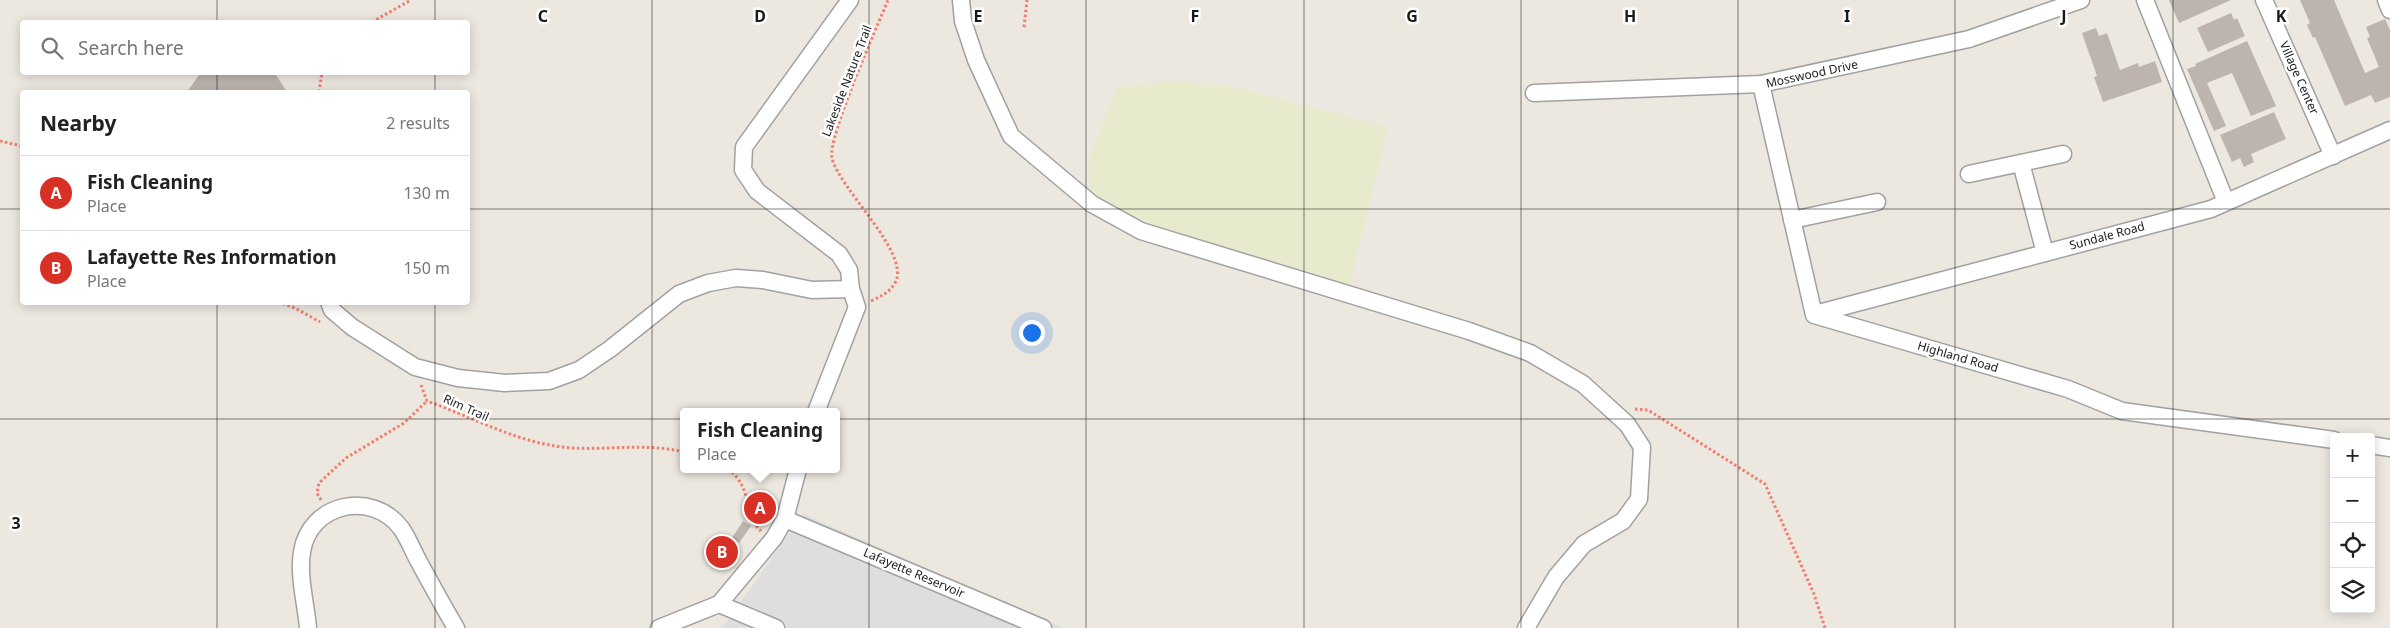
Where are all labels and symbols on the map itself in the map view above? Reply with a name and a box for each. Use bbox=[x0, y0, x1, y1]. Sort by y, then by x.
text: C bbox=[538, 5, 548, 27]
text: D bbox=[754, 5, 766, 27]
text: E bbox=[974, 5, 983, 27]
text: F bbox=[1191, 5, 1199, 27]
text: G bbox=[1406, 5, 1418, 27]
text: H bbox=[1624, 5, 1636, 27]
text: I bbox=[1844, 5, 1850, 27]
text: J bbox=[2059, 5, 2067, 27]
text: K bbox=[2276, 5, 2287, 27]
street label: Lakeside Nature Trail bbox=[817, 23, 876, 139]
street label: Village Center bbox=[2276, 39, 2323, 117]
street label: Mosswood Drive bbox=[1764, 55, 1860, 92]
street label: Sundale Road bbox=[2067, 217, 2146, 254]
your location bbox=[1019, 320, 1045, 346]
street label: Highland Road bbox=[1916, 337, 2001, 376]
street label: Rim Trail bbox=[441, 390, 492, 425]
pin: A bbox=[744, 489, 776, 527]
text: 3 bbox=[11, 512, 21, 534]
pin: B bbox=[706, 533, 738, 571]
street label: Lafayette Reservoir bbox=[861, 544, 967, 602]

